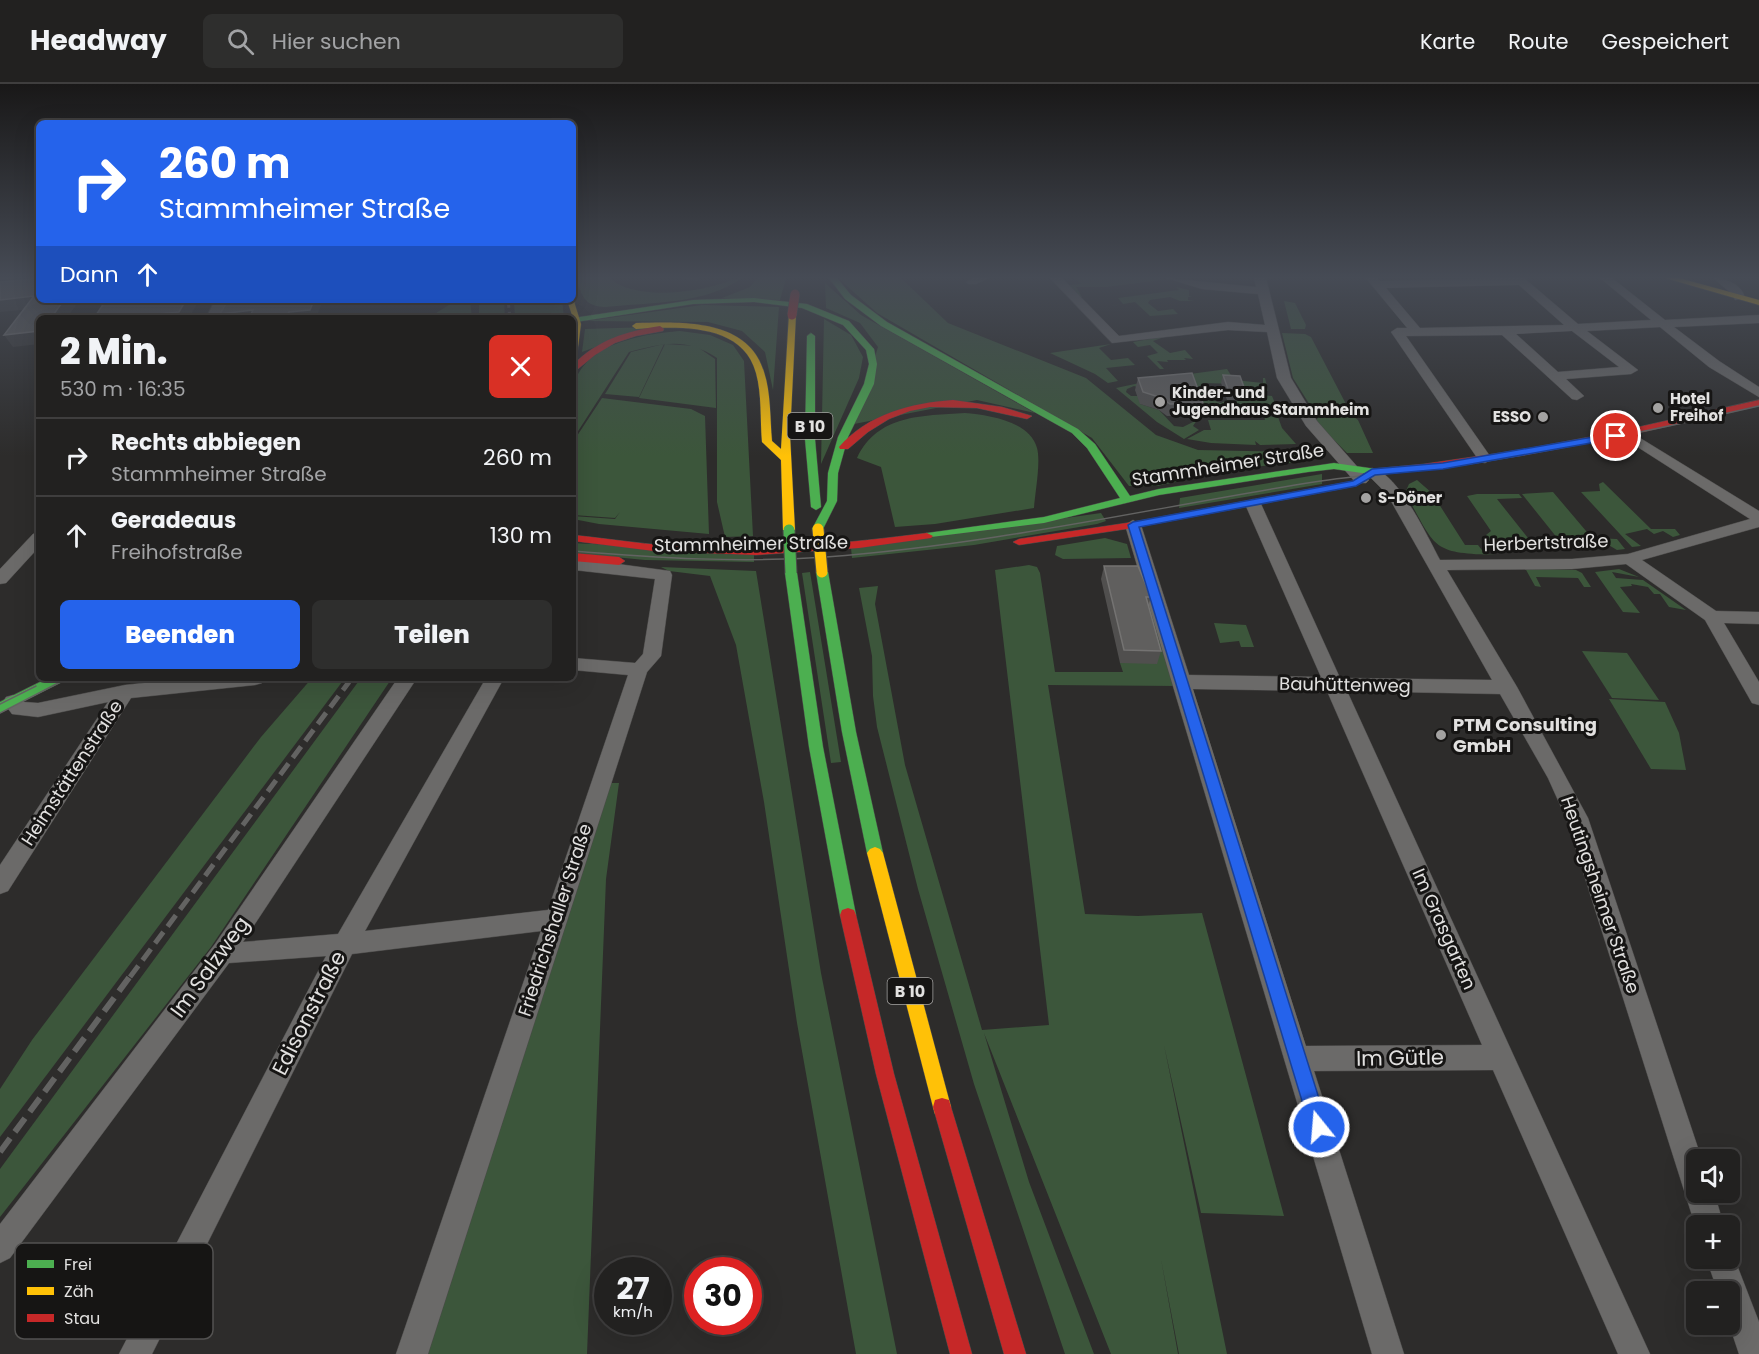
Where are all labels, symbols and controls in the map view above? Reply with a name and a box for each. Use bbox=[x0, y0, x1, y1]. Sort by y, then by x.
search box bbox=[203, 14, 623, 68]
text: Headway bbox=[30, 21, 167, 60]
icon: search bbox=[224, 25, 257, 58]
text: Hier suchen bbox=[272, 26, 401, 57]
text: Karte bbox=[1420, 27, 1475, 56]
text: Route bbox=[1508, 27, 1569, 56]
text: Gespeichert bbox=[1602, 27, 1729, 56]
text: 260 m bbox=[159, 134, 291, 193]
icon: right bbox=[60, 144, 138, 222]
text: Stammheimer Straße bbox=[159, 190, 450, 227]
icon: ahead bbox=[131, 258, 164, 291]
text: Dann bbox=[60, 259, 119, 290]
text: 2 Min. bbox=[60, 326, 168, 377]
button: close bbox=[489, 335, 552, 398]
text: 530 m · 16:35 bbox=[60, 375, 185, 403]
place label: Kinder- und Jugendhaus Stammheim bbox=[1172, 382, 1370, 420]
place label: Hotel Freihof bbox=[1670, 388, 1724, 426]
marker: Kinder- und Jugendhaus Stammheim bbox=[1153, 395, 1167, 409]
marker: Hotel Freihof bbox=[1651, 401, 1665, 415]
place label: ESSO bbox=[1493, 406, 1531, 427]
marker: ESSO bbox=[1536, 410, 1550, 424]
pin bbox=[1590, 410, 1641, 461]
road number: B 10 bbox=[788, 413, 832, 439]
icon: arrive bbox=[1599, 419, 1632, 452]
text: Rechts abbiegen bbox=[111, 427, 301, 458]
street label: Stammheimer Straße bbox=[1130, 437, 1326, 492]
icon: right bbox=[60, 441, 93, 474]
text: 260 m bbox=[483, 442, 552, 473]
text: Stammheimer Straße bbox=[111, 460, 327, 488]
place label: S-Döner bbox=[1378, 487, 1443, 508]
marker: S-Döner bbox=[1359, 491, 1373, 505]
text: Geradeaus bbox=[111, 505, 236, 536]
icon: ahead bbox=[60, 519, 93, 552]
text: 130 m bbox=[490, 520, 552, 551]
street label: Herbertstraße bbox=[1483, 528, 1609, 557]
street label: Stammheimer Straße bbox=[654, 529, 848, 558]
text: Freihofstraße bbox=[111, 538, 243, 566]
button: Beenden bbox=[60, 600, 300, 669]
button: Teilen bbox=[312, 600, 552, 669]
street label: Bauhüttenweg bbox=[1279, 671, 1411, 698]
street label: Heimstättenstraße bbox=[15, 695, 128, 850]
place label: PTM Consulting GmbH bbox=[1453, 712, 1597, 758]
marker: PTM Consulting GmbH bbox=[1434, 728, 1448, 742]
street label: Heutingsheimer Straße bbox=[1555, 793, 1646, 997]
street label: Friedrichshaller Straße bbox=[512, 820, 597, 1019]
street label: Im Grasgarten bbox=[1407, 864, 1482, 993]
street label: Im Salzweg bbox=[163, 910, 256, 1023]
street label: Edisonstraße bbox=[265, 946, 352, 1080]
road number: B 10 bbox=[888, 978, 932, 1004]
street label: Im Gütle bbox=[1356, 1042, 1444, 1073]
position arrow bbox=[1287, 1095, 1351, 1159]
map controls bbox=[1686, 1149, 1740, 1335]
button: sound bbox=[1686, 1149, 1740, 1203]
button: + bbox=[1686, 1215, 1740, 1269]
legend bbox=[15, 1243, 213, 1339]
text: Frei bbox=[64, 1253, 92, 1276]
speed limit sign: 30 bbox=[684, 1257, 762, 1335]
text: 27 bbox=[616, 1267, 650, 1310]
text: Zäh bbox=[64, 1280, 94, 1303]
button: − bbox=[1686, 1281, 1740, 1335]
text: km/h bbox=[613, 1301, 653, 1322]
text: Stau bbox=[64, 1307, 100, 1330]

